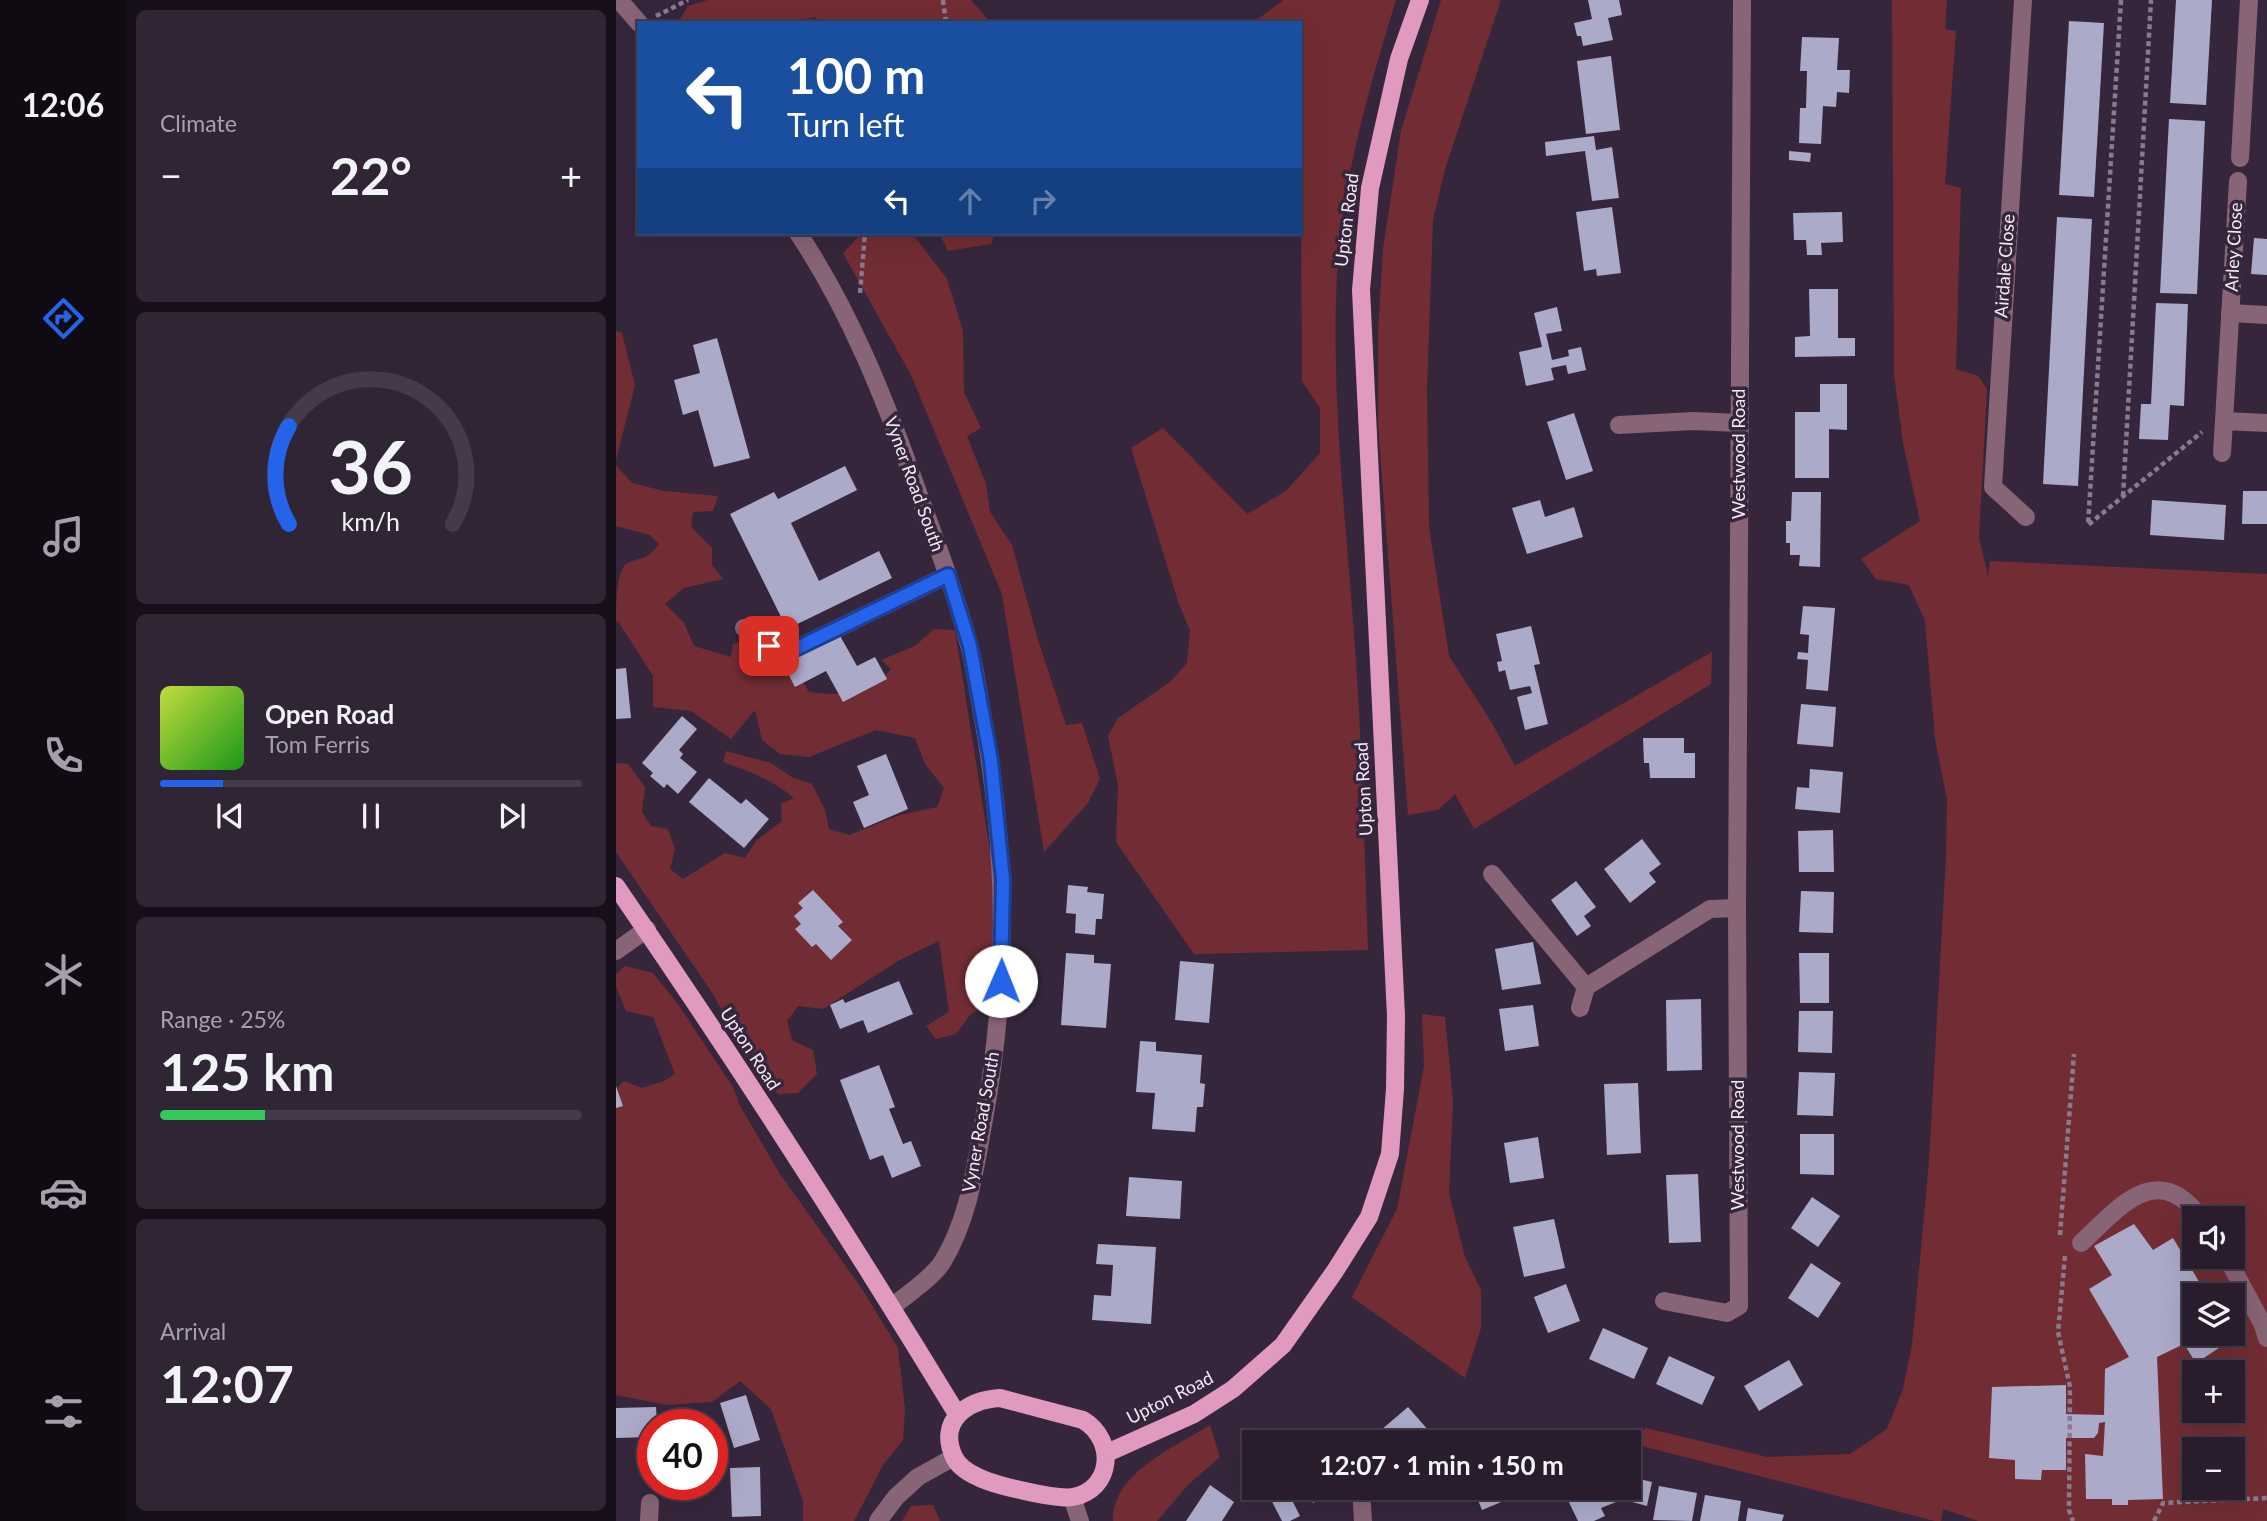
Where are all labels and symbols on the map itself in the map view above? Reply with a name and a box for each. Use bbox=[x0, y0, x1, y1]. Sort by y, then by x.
street label: Upton Road bbox=[1329, 172, 1363, 268]
street label: Arley Close bbox=[2220, 202, 2246, 292]
street label: Airdale Close bbox=[1989, 213, 2019, 318]
street label: Westwood Road bbox=[1727, 389, 1749, 519]
street label: Vyner Road South bbox=[880, 413, 950, 554]
pin bbox=[739, 616, 799, 676]
street label: Upton Road bbox=[1350, 741, 1376, 837]
position arrow bbox=[964, 944, 1038, 1018]
street label: Upton Road bbox=[716, 1003, 786, 1094]
street label: Vyner Road South bbox=[957, 1050, 1003, 1194]
street label: Westwood Road bbox=[1726, 1080, 1748, 1210]
street label: Upton Road bbox=[1123, 1366, 1216, 1428]
speed limit sign: 40 bbox=[637, 1409, 728, 1500]

